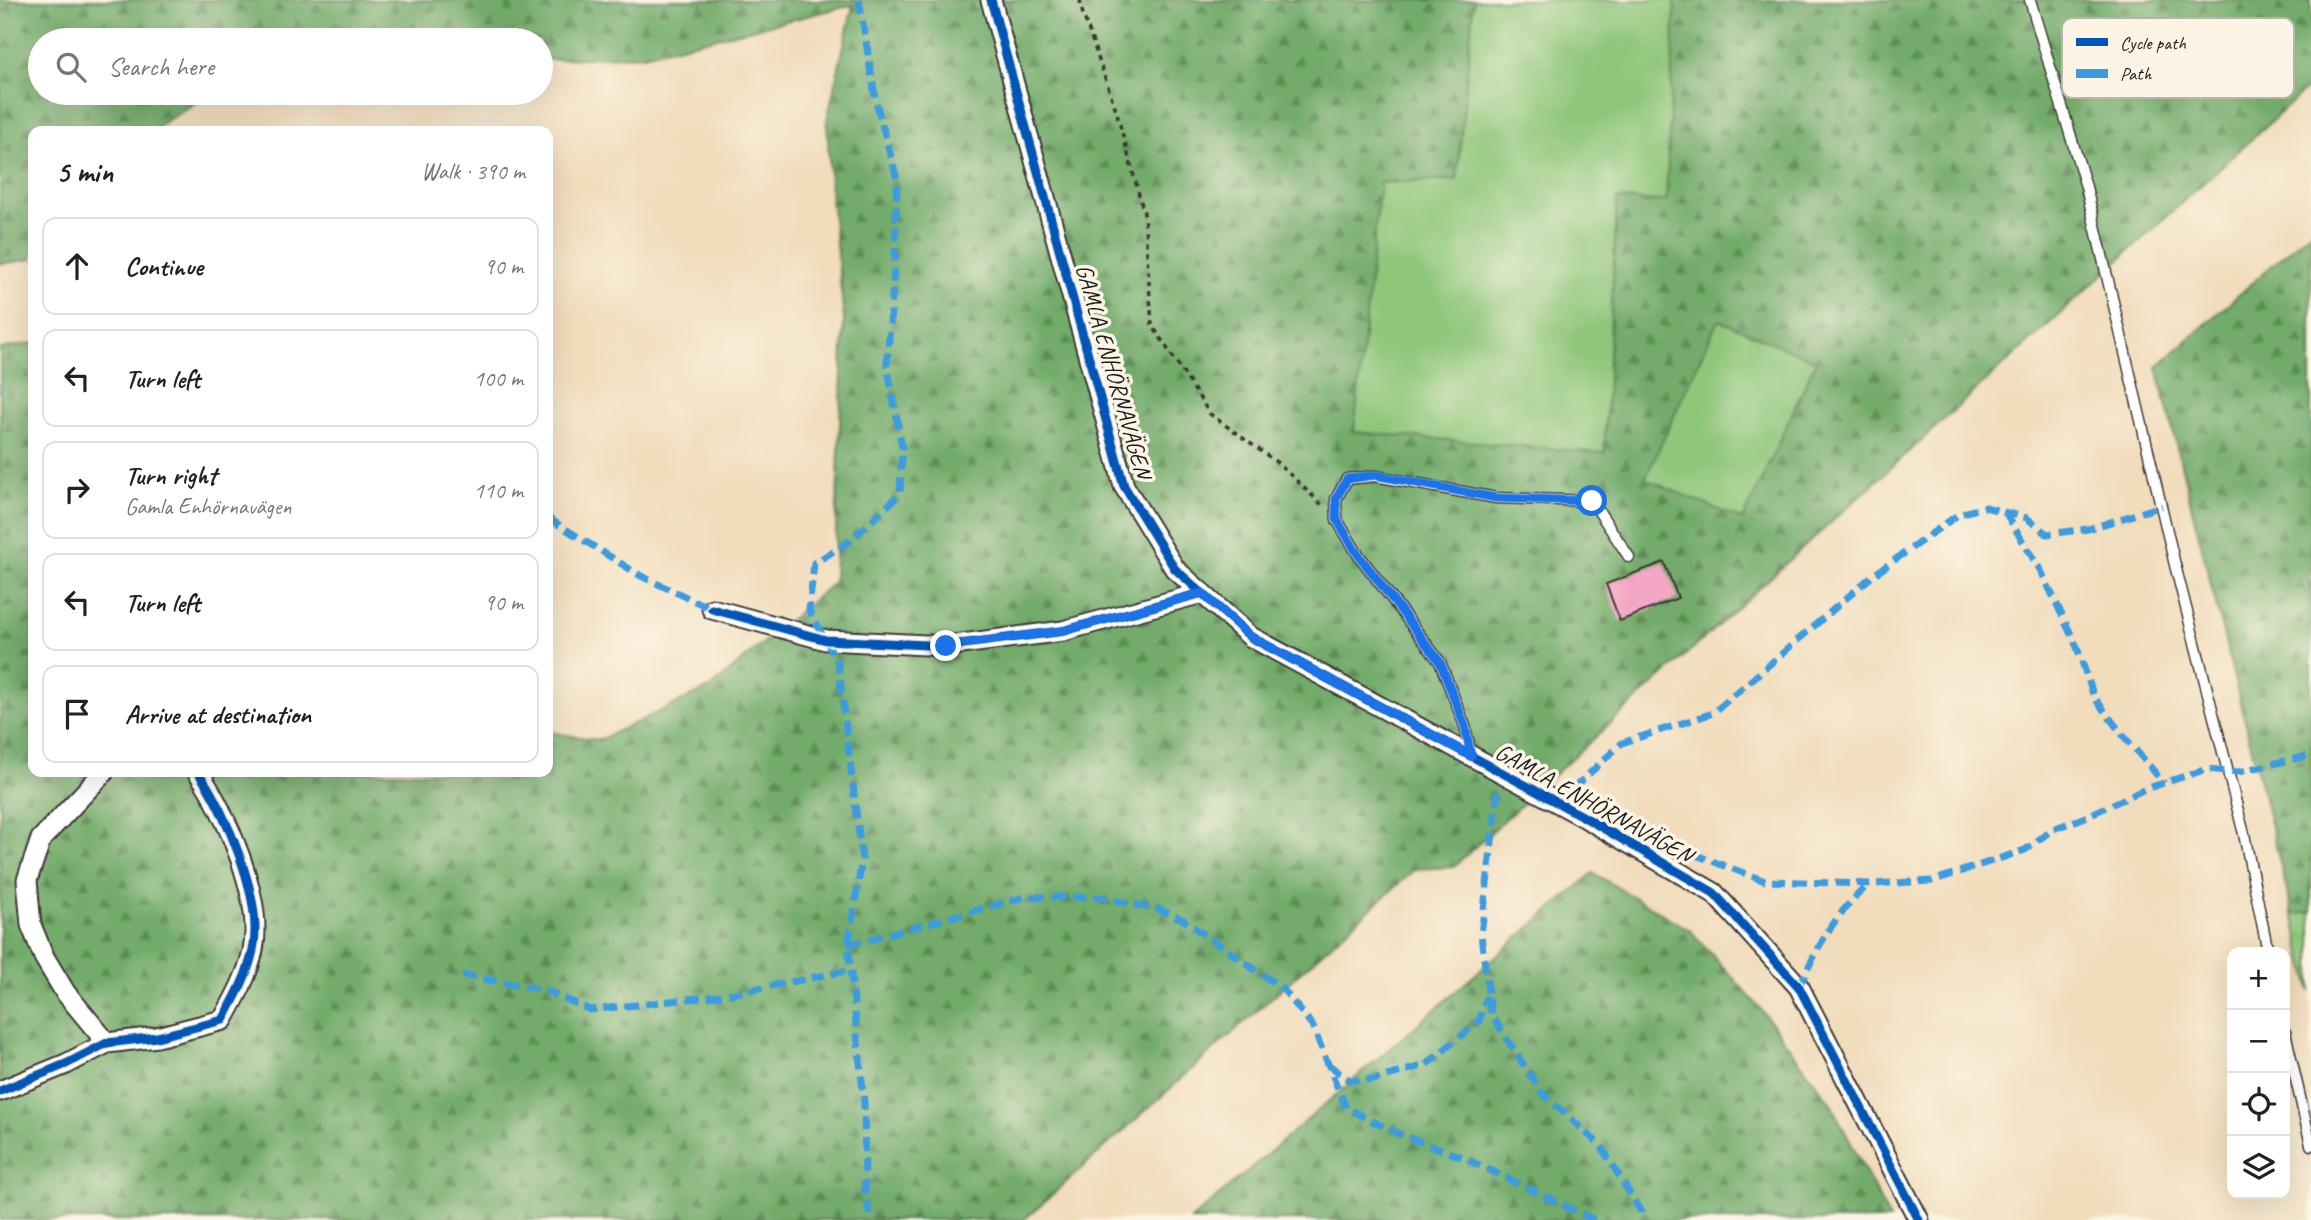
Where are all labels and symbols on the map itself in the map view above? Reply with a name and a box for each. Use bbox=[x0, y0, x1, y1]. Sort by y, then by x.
legend bbox=[2062, 18, 2294, 98]
text: Cycle path bbox=[2120, 31, 2186, 55]
text: Path bbox=[2120, 62, 2153, 86]
street label: GAMLA ENHÖRNAVÄGEN bbox=[1069, 261, 1160, 485]
route start bbox=[1576, 485, 1607, 516]
route end bbox=[930, 630, 961, 661]
street label: GAMLA ENHÖRNAVÄGEN bbox=[1490, 736, 1701, 871]

